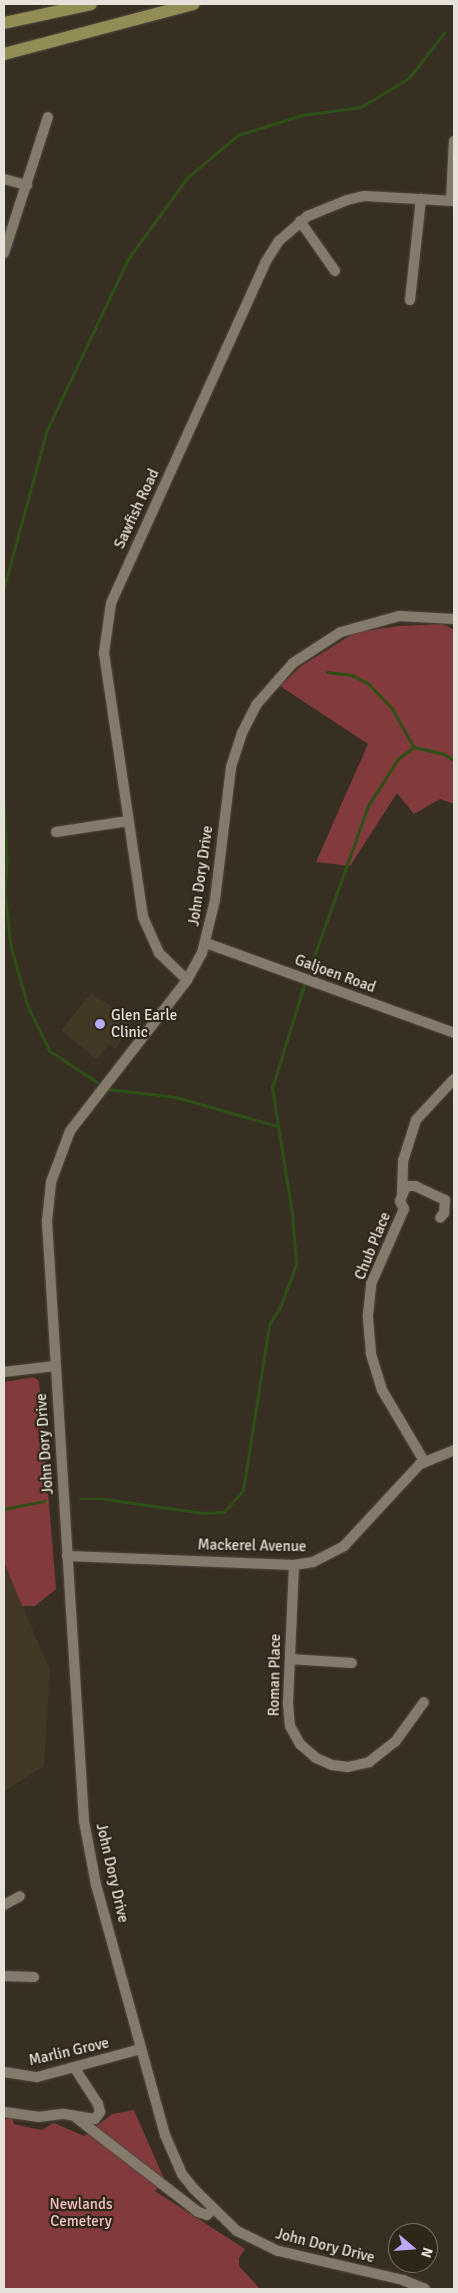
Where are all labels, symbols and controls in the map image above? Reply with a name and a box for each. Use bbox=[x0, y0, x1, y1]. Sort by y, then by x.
street label: Sawfish Road bbox=[111, 466, 163, 552]
street label: John Dory Drive bbox=[185, 825, 217, 927]
street label: Galjoen Road bbox=[292, 951, 378, 997]
place label: Glen Earle Clinic bbox=[111, 1006, 177, 1041]
marker: Glen Earle Clinic bbox=[93, 1017, 107, 1031]
street label: Chub Place bbox=[351, 1209, 395, 1283]
street label: John Dory Drive bbox=[32, 1393, 58, 1495]
street label: Mackerel Avenue bbox=[197, 1536, 307, 1556]
street label: Roman Place bbox=[265, 1634, 285, 1716]
street label: John Dory Drive bbox=[92, 1822, 132, 1924]
street label: Marlin Grove bbox=[27, 2034, 111, 2070]
park label: Newlands Cemetery bbox=[49, 2195, 113, 2230]
north arrow bbox=[388, 2223, 438, 2273]
street label: John Dory Drive bbox=[274, 2225, 376, 2267]
text: N bbox=[417, 2245, 436, 2260]

